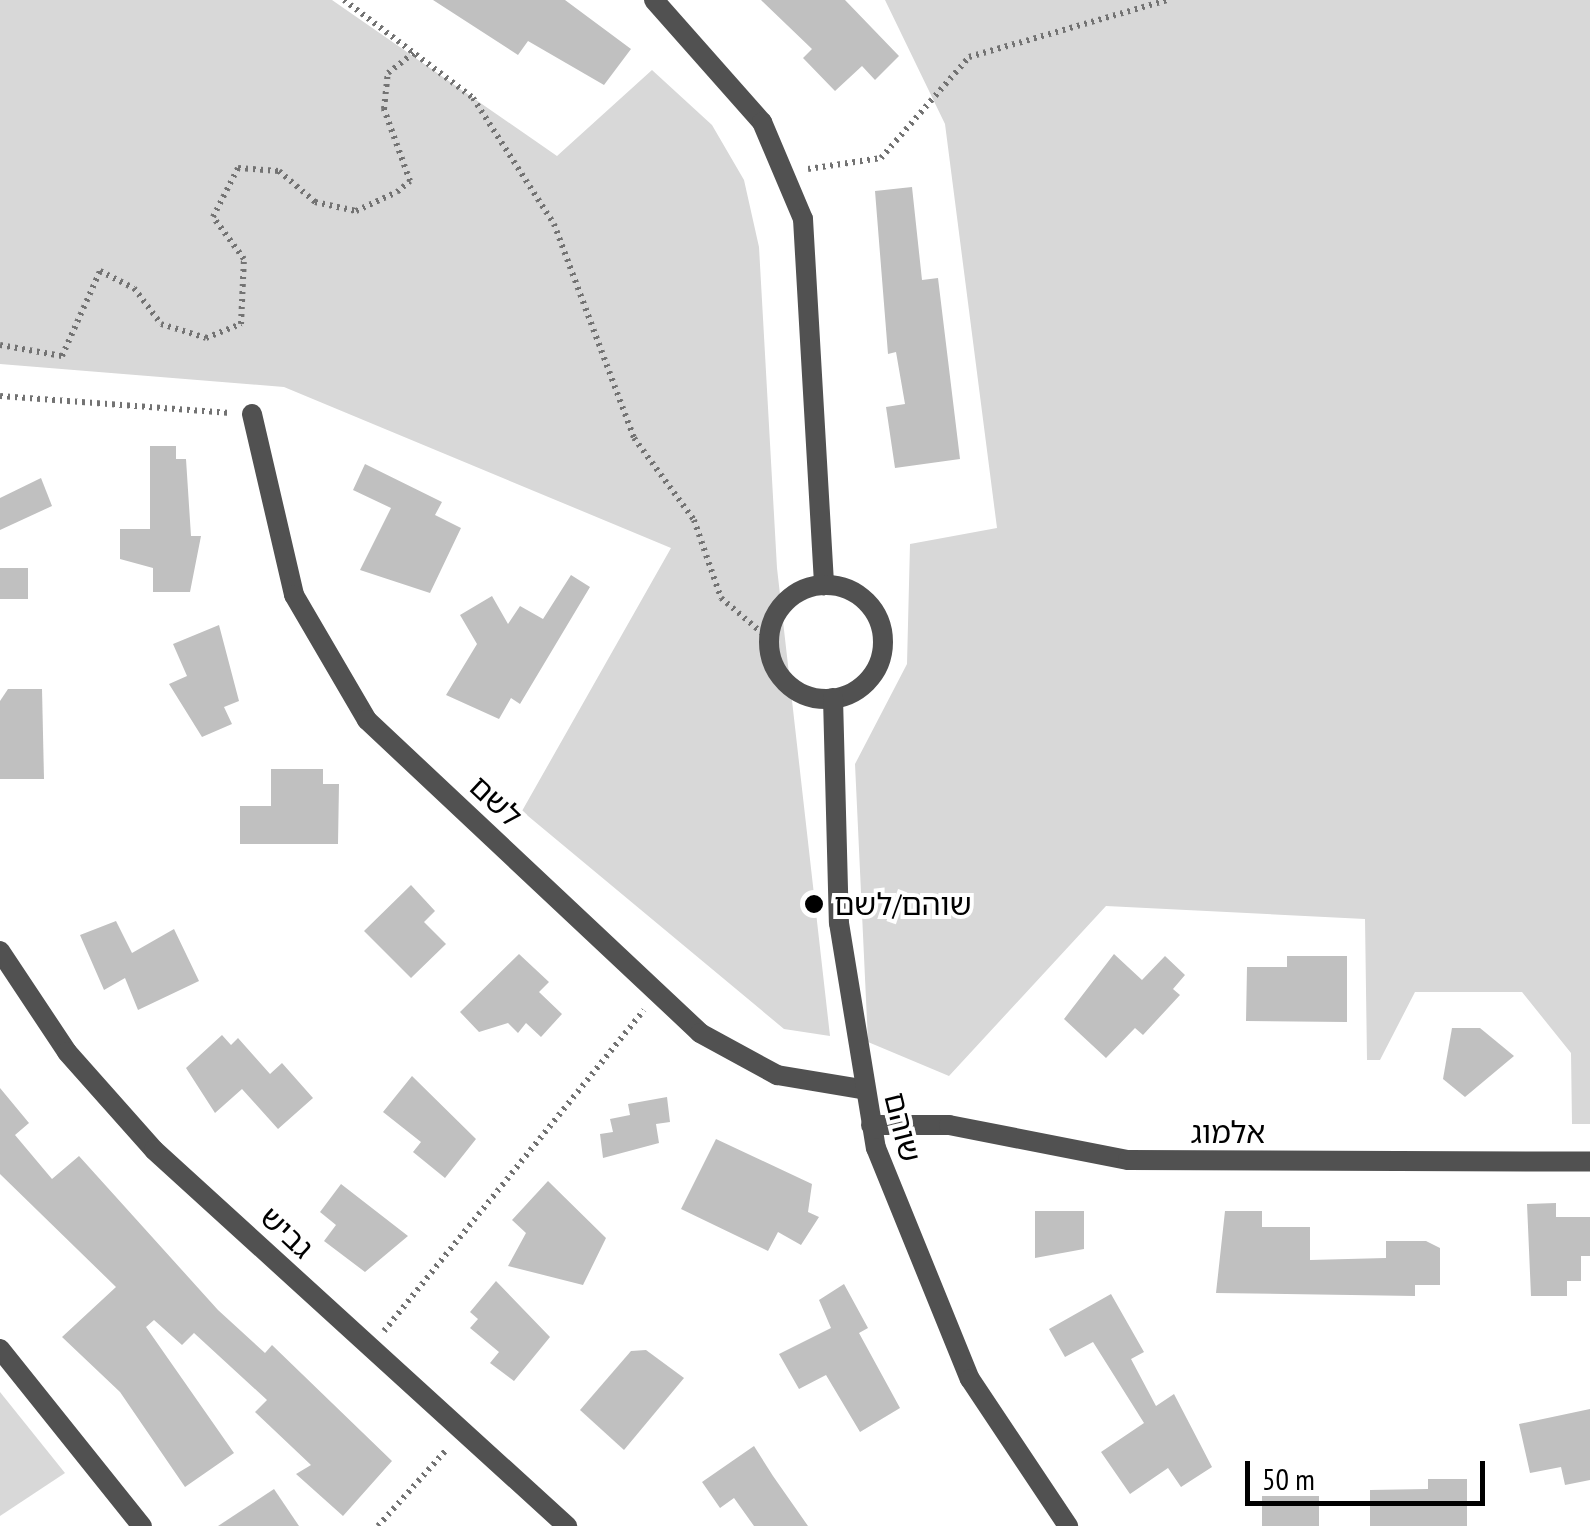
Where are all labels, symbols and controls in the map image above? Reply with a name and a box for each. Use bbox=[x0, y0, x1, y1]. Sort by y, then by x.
street label: לשם bbox=[462, 768, 530, 834]
place label: שוהם/לשם bbox=[834, 886, 972, 922]
marker: שוהם/לשם bbox=[803, 893, 825, 915]
street label: שוהם bbox=[877, 1089, 929, 1165]
street label: אלמוג bbox=[1191, 1114, 1265, 1150]
street label: גביש bbox=[253, 1199, 321, 1265]
scale bar bbox=[1250, 1441, 1490, 1503]
text: 50 m bbox=[1262, 1459, 1315, 1498]

